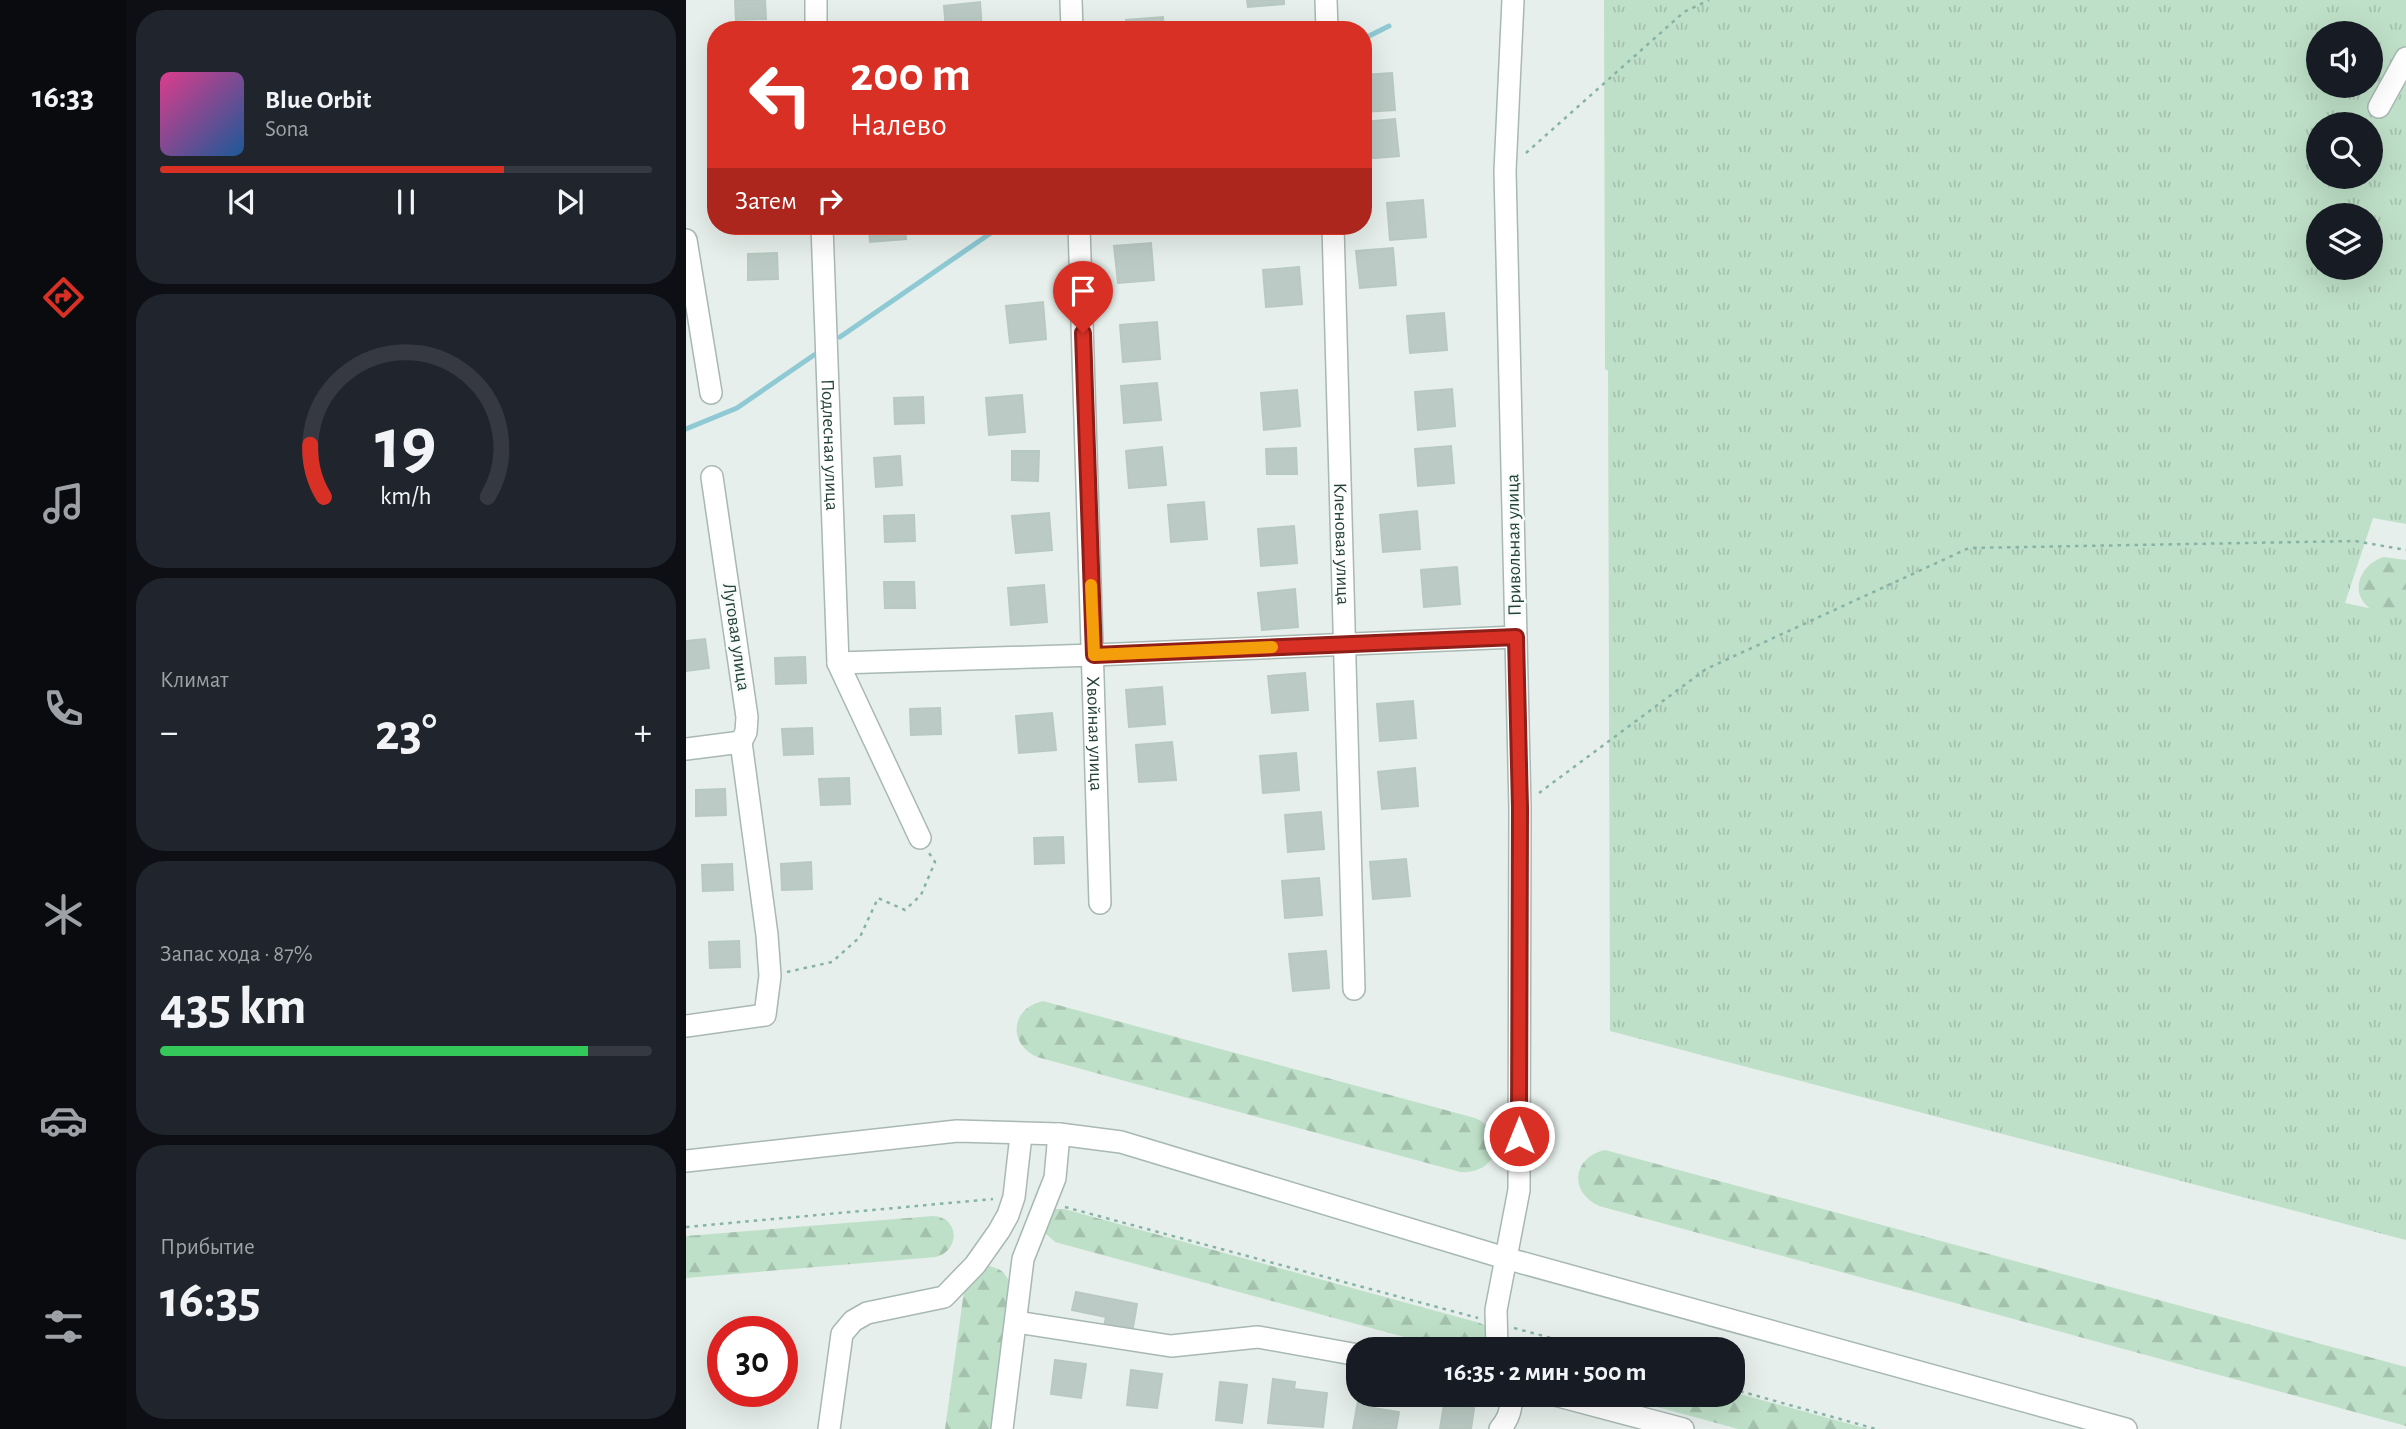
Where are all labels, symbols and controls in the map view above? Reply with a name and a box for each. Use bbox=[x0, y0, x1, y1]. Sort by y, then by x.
map controls bbox=[2306, 21, 2383, 280]
button: sound bbox=[2306, 21, 2383, 98]
icon: left bbox=[735, 49, 826, 140]
text: 200 m bbox=[850, 51, 971, 100]
text: 16:33 bbox=[32, 81, 94, 113]
text: Blue Orbit bbox=[265, 87, 371, 113]
text: Налево bbox=[850, 109, 947, 141]
button: search bbox=[2306, 112, 2383, 189]
text: Sona bbox=[265, 118, 309, 141]
icon: right bbox=[811, 182, 849, 220]
icon: previous bbox=[223, 183, 261, 221]
icon: pause bbox=[387, 183, 425, 221]
icon: next bbox=[551, 183, 589, 221]
text: Затем bbox=[735, 188, 797, 214]
button: layers bbox=[2306, 203, 2383, 280]
pin bbox=[1053, 261, 1113, 333]
icon: arrive bbox=[1064, 272, 1102, 310]
icon: directions bbox=[39, 273, 88, 322]
street label: Подлесная улица bbox=[818, 379, 842, 511]
text: 19 bbox=[375, 409, 437, 482]
street label: Привольная улица bbox=[1503, 473, 1525, 616]
icon: music bbox=[39, 479, 88, 528]
street label: Кленовая улица bbox=[1331, 482, 1353, 606]
text: km/h bbox=[380, 483, 432, 508]
street label: Луговая улица bbox=[719, 582, 753, 692]
text: Климат bbox=[160, 669, 229, 692]
street label: Хвойная улица bbox=[1083, 676, 1106, 792]
icon: phone bbox=[39, 684, 88, 733]
text: 23° bbox=[375, 707, 437, 759]
text: − bbox=[160, 714, 178, 752]
text: + bbox=[634, 714, 652, 752]
icon: climate bbox=[39, 890, 88, 939]
text: Запас хода · 87% bbox=[160, 943, 313, 966]
text: 435 km bbox=[160, 981, 307, 1033]
icon: car bbox=[39, 1096, 88, 1145]
position arrow bbox=[1482, 1099, 1556, 1173]
text: Прибытие bbox=[160, 1236, 255, 1259]
text: 16:35 bbox=[160, 1274, 261, 1326]
icon: filters bbox=[39, 1302, 88, 1351]
speed limit sign: 30 bbox=[707, 1316, 798, 1407]
text: 16:35 · 2 мин · 500 m bbox=[1444, 1359, 1647, 1385]

